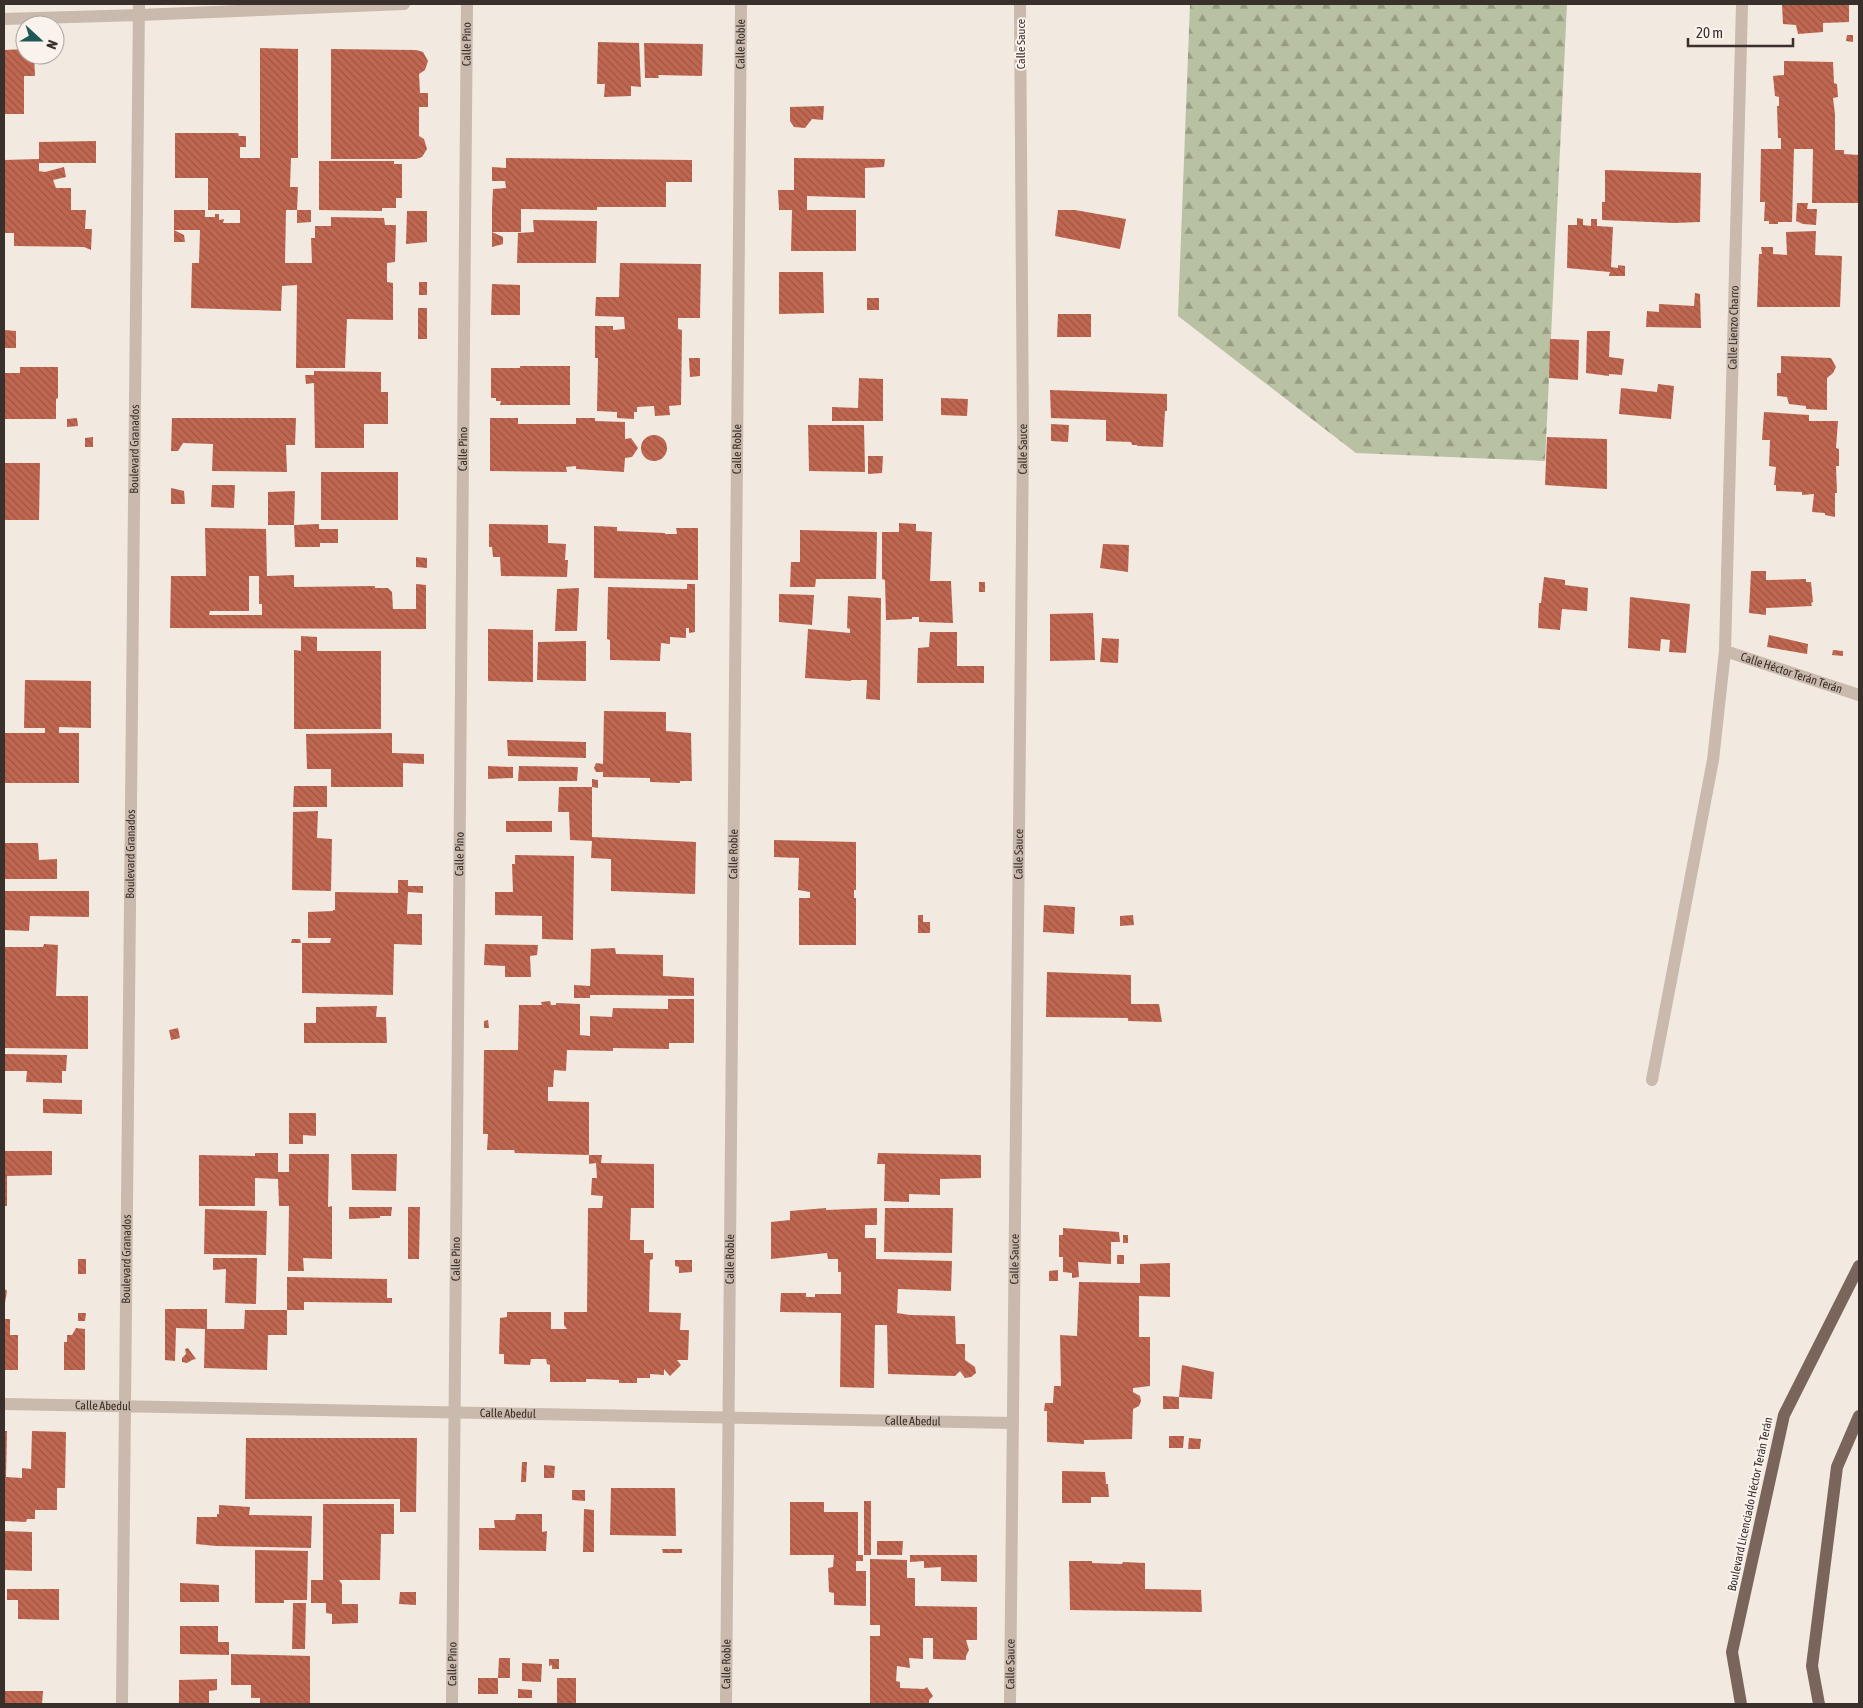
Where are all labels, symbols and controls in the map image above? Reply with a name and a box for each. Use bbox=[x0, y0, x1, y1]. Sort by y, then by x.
north arrow bbox=[15, 15, 65, 65]
scale bar bbox=[1688, 15, 1793, 47]
street label: Calle Roble bbox=[733, 19, 748, 69]
street label: Calle Sauce bbox=[1014, 19, 1028, 69]
street label: Calle Pino bbox=[459, 22, 474, 66]
text: 20 m bbox=[1696, 24, 1723, 41]
text: N bbox=[43, 38, 61, 51]
street label: Calle Lienzo Charro bbox=[1725, 285, 1742, 370]
street label: Boulevard Granados bbox=[127, 404, 142, 494]
street label: Calle Roble bbox=[730, 424, 744, 474]
street label: Calle Sauce bbox=[1016, 424, 1030, 474]
street label: Calle Pino bbox=[456, 427, 470, 471]
street label: Calle Héctor Terán Terán bbox=[1739, 650, 1844, 696]
street label: Boulevard Granados bbox=[123, 809, 138, 899]
street label: Calle Roble bbox=[726, 829, 741, 879]
street label: Calle Sauce bbox=[1011, 829, 1026, 879]
street label: Calle Pino bbox=[452, 831, 467, 876]
street label: Boulevard Granados bbox=[119, 1214, 134, 1304]
street label: Calle Roble bbox=[723, 1234, 737, 1284]
street label: Calle Sauce bbox=[1007, 1234, 1022, 1284]
street label: Calle Pino bbox=[449, 1236, 463, 1281]
street label: Calle Abedul bbox=[75, 1398, 132, 1413]
street label: Calle Abedul bbox=[480, 1406, 537, 1421]
street label: Calle Abedul bbox=[885, 1414, 942, 1429]
street label: Boulevard Licenciado Héctor Terán Terán bbox=[1725, 1416, 1775, 1592]
street label: Calle Roble bbox=[719, 1639, 734, 1689]
street label: Calle Sauce bbox=[1003, 1639, 1018, 1689]
street label: Calle Pino bbox=[445, 1641, 460, 1686]

